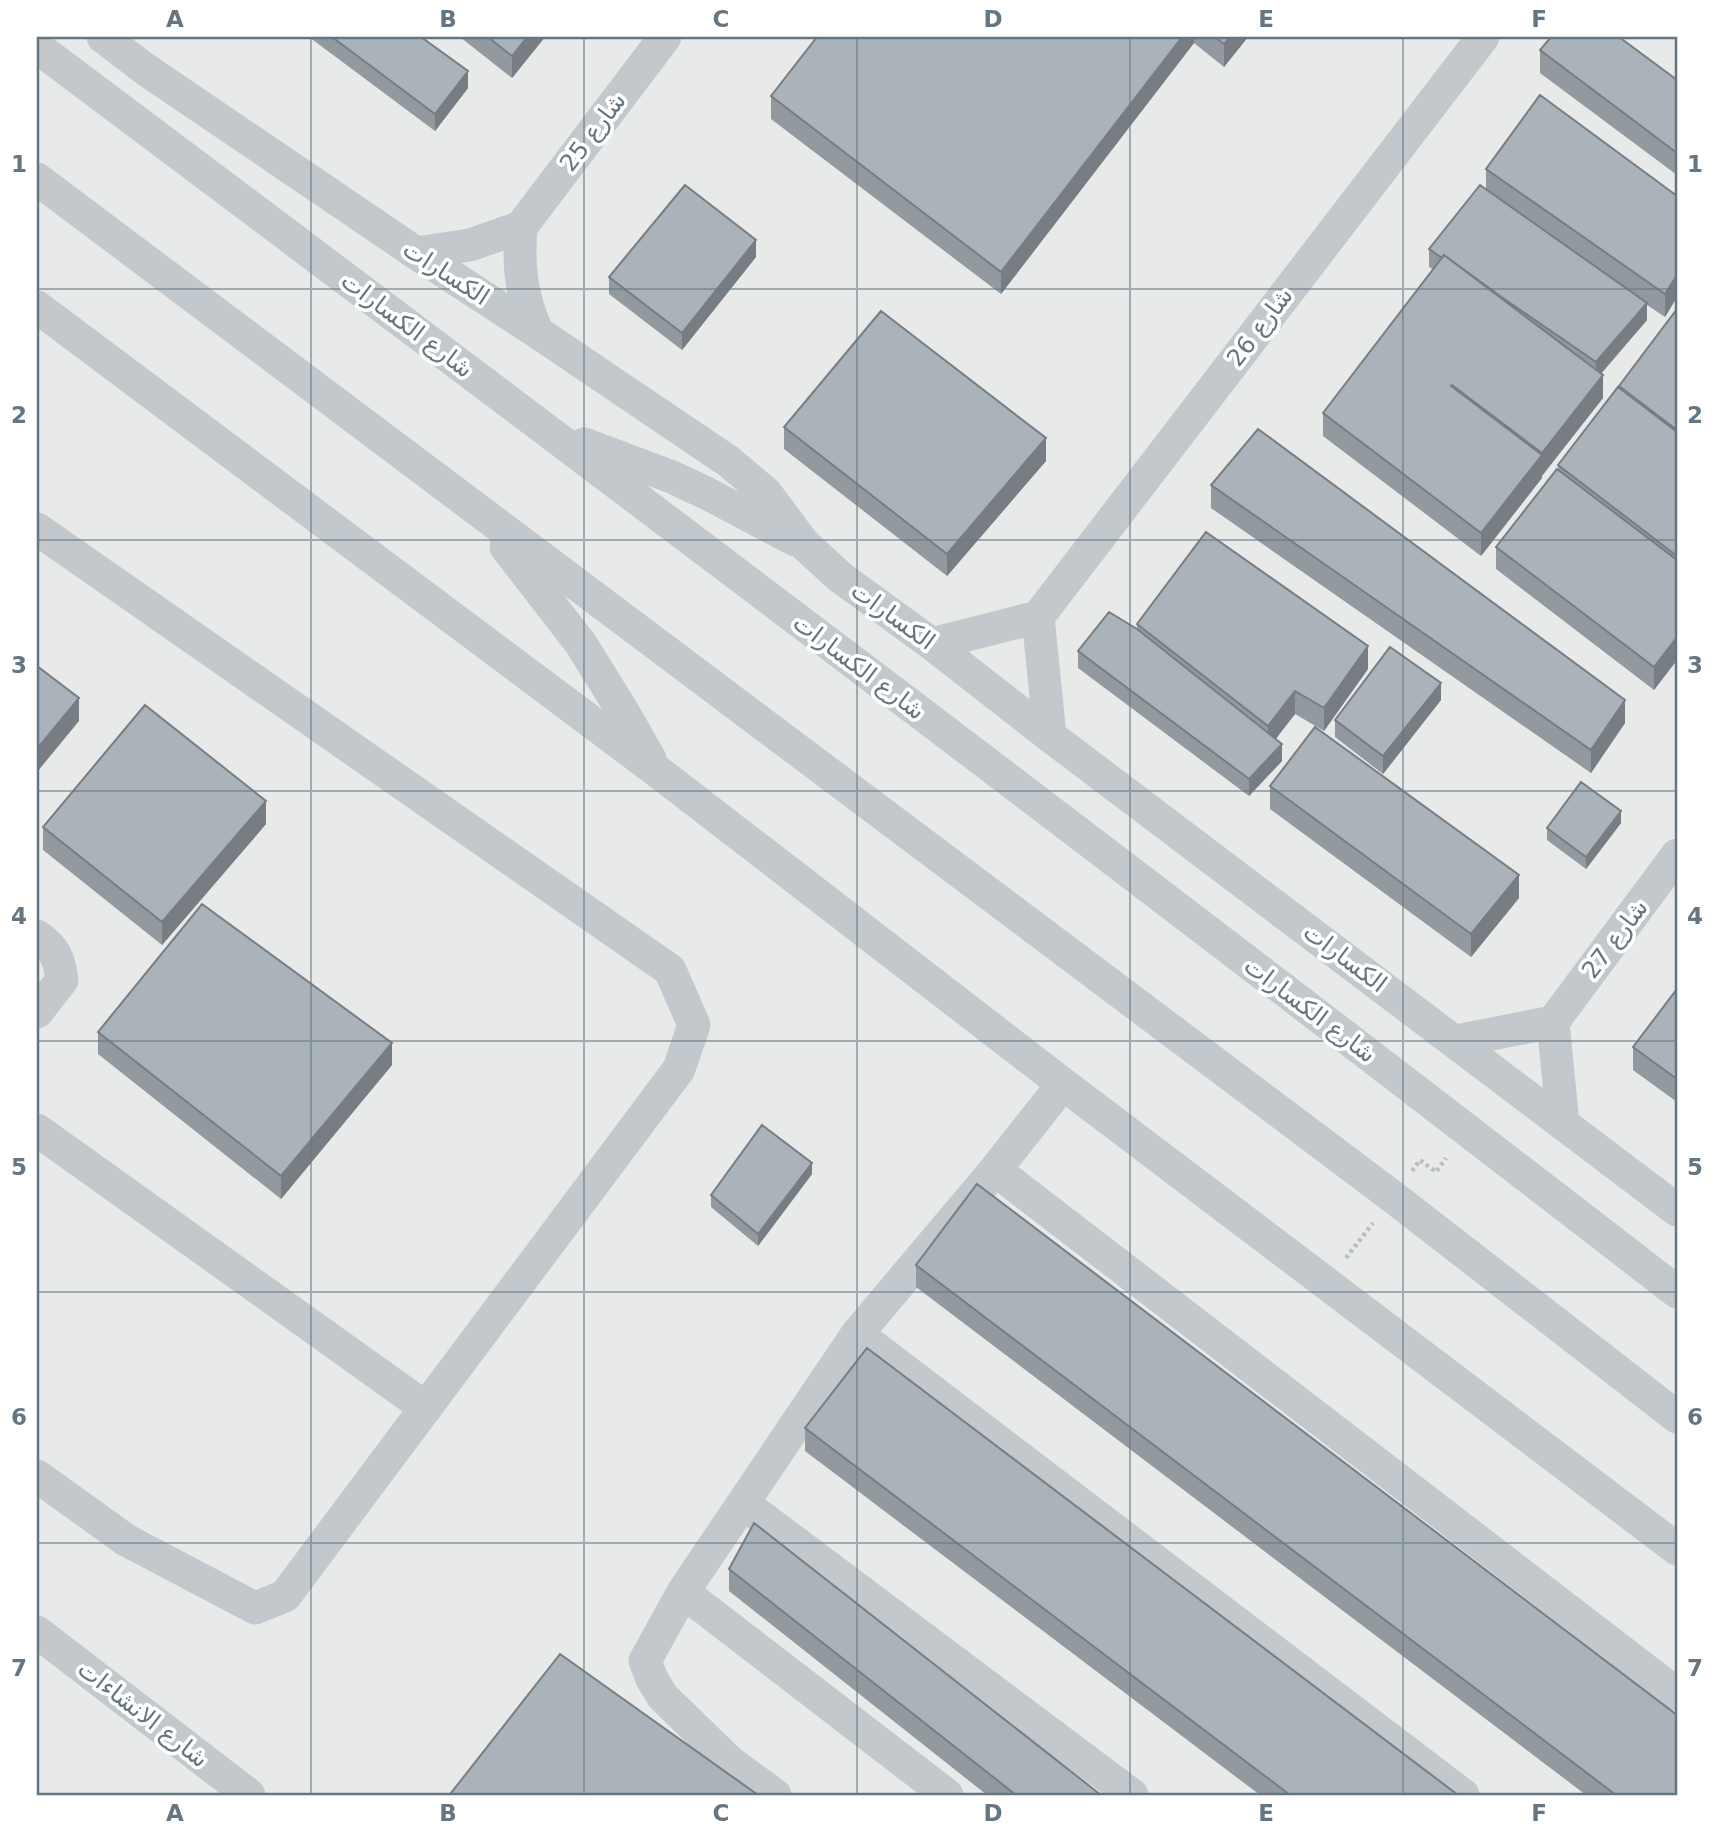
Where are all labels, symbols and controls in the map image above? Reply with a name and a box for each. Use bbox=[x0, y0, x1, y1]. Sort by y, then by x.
text: A bbox=[166, 6, 184, 32]
text: B bbox=[439, 6, 457, 32]
text: C bbox=[713, 6, 729, 32]
text: D bbox=[983, 6, 1003, 32]
text: E bbox=[1258, 6, 1274, 32]
text: F bbox=[1531, 6, 1547, 32]
street label: شارع 25 bbox=[554, 87, 632, 177]
text: 1 bbox=[11, 151, 27, 177]
text: 1 bbox=[1687, 151, 1703, 177]
street label: الكسارات bbox=[398, 235, 494, 311]
street label: شارع الكسارات bbox=[336, 266, 478, 384]
street label: شارع 26 bbox=[1221, 282, 1299, 372]
text: 2 bbox=[11, 402, 27, 428]
text: 2 bbox=[1687, 402, 1703, 428]
street label: الكسارات bbox=[846, 576, 940, 656]
street label: شارع الكسارات bbox=[788, 608, 930, 726]
text: 3 bbox=[11, 652, 27, 678]
text: 3 bbox=[1687, 652, 1703, 678]
street label: شارع 27 bbox=[1576, 894, 1654, 984]
text: 4 bbox=[11, 903, 27, 929]
text: 4 bbox=[1687, 903, 1703, 929]
street label: الكسارات bbox=[1298, 918, 1392, 998]
street label: شارع الكسارات bbox=[1239, 951, 1381, 1069]
text: 5 bbox=[11, 1154, 27, 1180]
text: 5 bbox=[1687, 1154, 1703, 1180]
text: 6 bbox=[11, 1404, 27, 1430]
text: 6 bbox=[1687, 1404, 1703, 1430]
text: 7 bbox=[11, 1655, 27, 1681]
street label: شارع الانشاءات bbox=[72, 1655, 214, 1773]
text: 7 bbox=[1687, 1655, 1703, 1681]
text: A bbox=[166, 1800, 184, 1826]
text: B bbox=[439, 1800, 457, 1826]
text: C bbox=[713, 1800, 729, 1826]
text: D bbox=[983, 1800, 1003, 1826]
text: E bbox=[1258, 1800, 1274, 1826]
text: F bbox=[1531, 1800, 1547, 1826]

